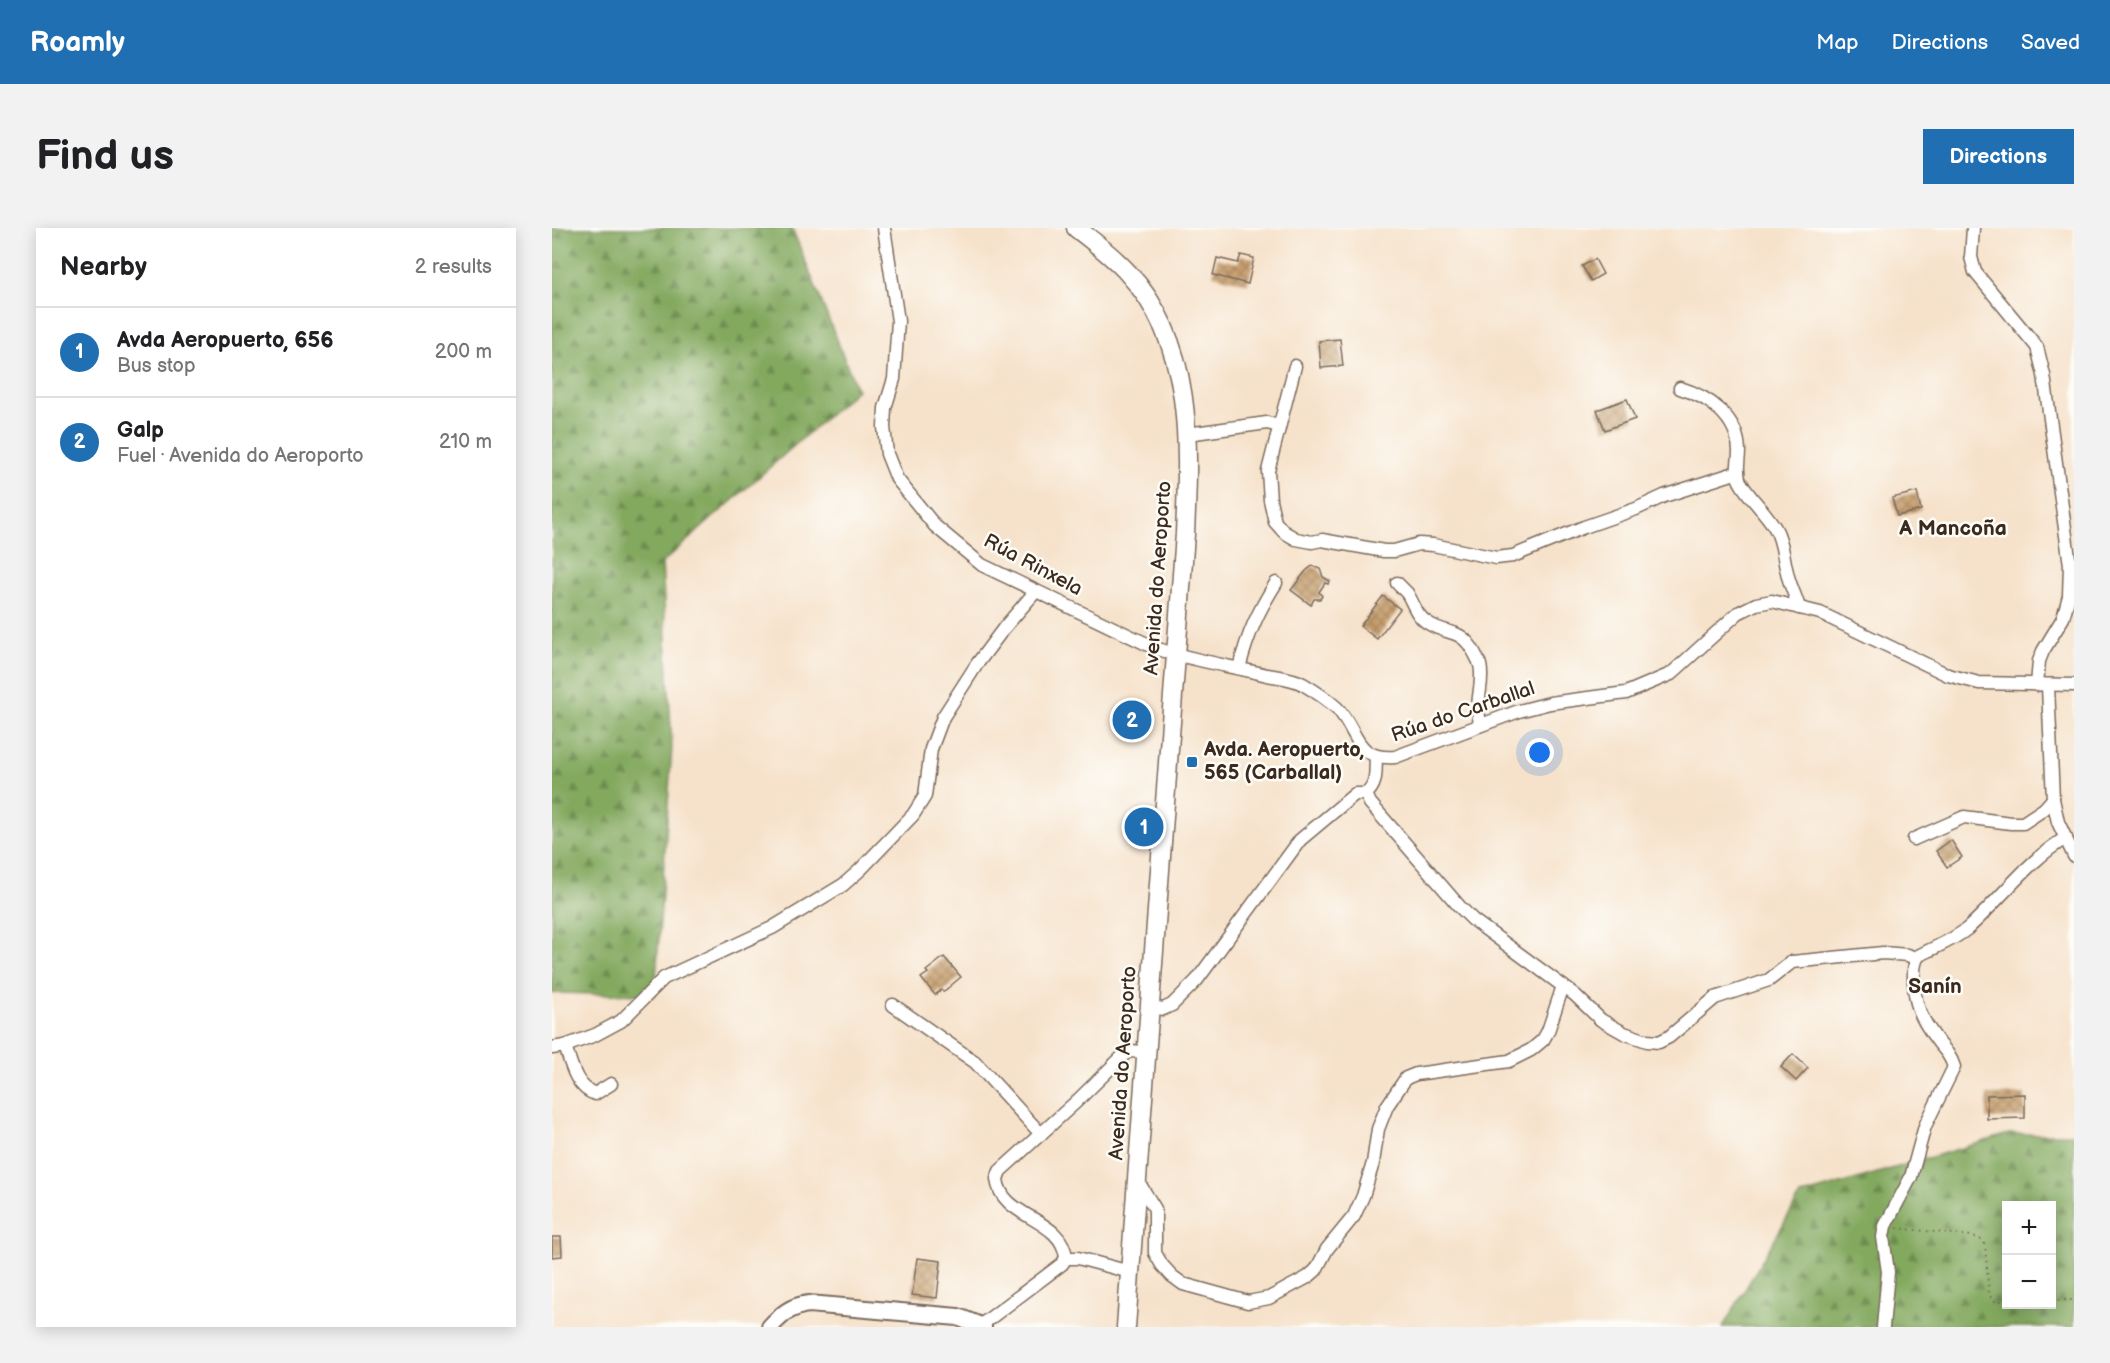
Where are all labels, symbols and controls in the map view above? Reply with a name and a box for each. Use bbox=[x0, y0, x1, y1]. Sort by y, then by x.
text: Roamly bbox=[30, 26, 125, 59]
text: Map bbox=[1816, 30, 1859, 55]
text: Directions bbox=[1892, 30, 1988, 55]
text: Saved bbox=[2021, 30, 2080, 55]
button: Directions bbox=[1923, 129, 2074, 184]
text: Find us bbox=[36, 131, 174, 182]
text: Nearby bbox=[60, 252, 147, 283]
text: 2 results bbox=[415, 255, 492, 279]
text: Avda Aeropuerto, 656 bbox=[117, 327, 334, 354]
text: 1 bbox=[75, 340, 84, 364]
text: 200 m bbox=[435, 340, 492, 364]
text: Bus stop bbox=[117, 354, 196, 378]
text: Galp bbox=[117, 417, 164, 444]
text: 2 bbox=[74, 430, 85, 454]
text: 210 m bbox=[439, 430, 492, 454]
text: Fuel · Avenida do Aeroporto bbox=[117, 444, 364, 468]
street label: Avenida do Aeroporto bbox=[1139, 480, 1177, 676]
district label: A Mancoña bbox=[1898, 516, 2007, 541]
street label: Rúa Rinxela bbox=[980, 529, 1086, 601]
street label: Rúa do Carballal bbox=[1388, 676, 1538, 748]
pin: 2 bbox=[1112, 698, 1152, 742]
place label: Avda. Aeropuerto, 565 (Carballal) bbox=[1203, 738, 1364, 785]
your location bbox=[1525, 738, 1554, 767]
marker: Avda. Aeropuerto, 565 (Carballal) bbox=[1185, 755, 1199, 769]
pin: 1 bbox=[1124, 804, 1164, 850]
street label: Avenida do Aeroporto bbox=[1104, 965, 1142, 1161]
district label: Sanín bbox=[1908, 974, 1962, 999]
map controls bbox=[2002, 1201, 2056, 1309]
button: + bbox=[2002, 1201, 2056, 1255]
button: − bbox=[2002, 1255, 2056, 1309]

